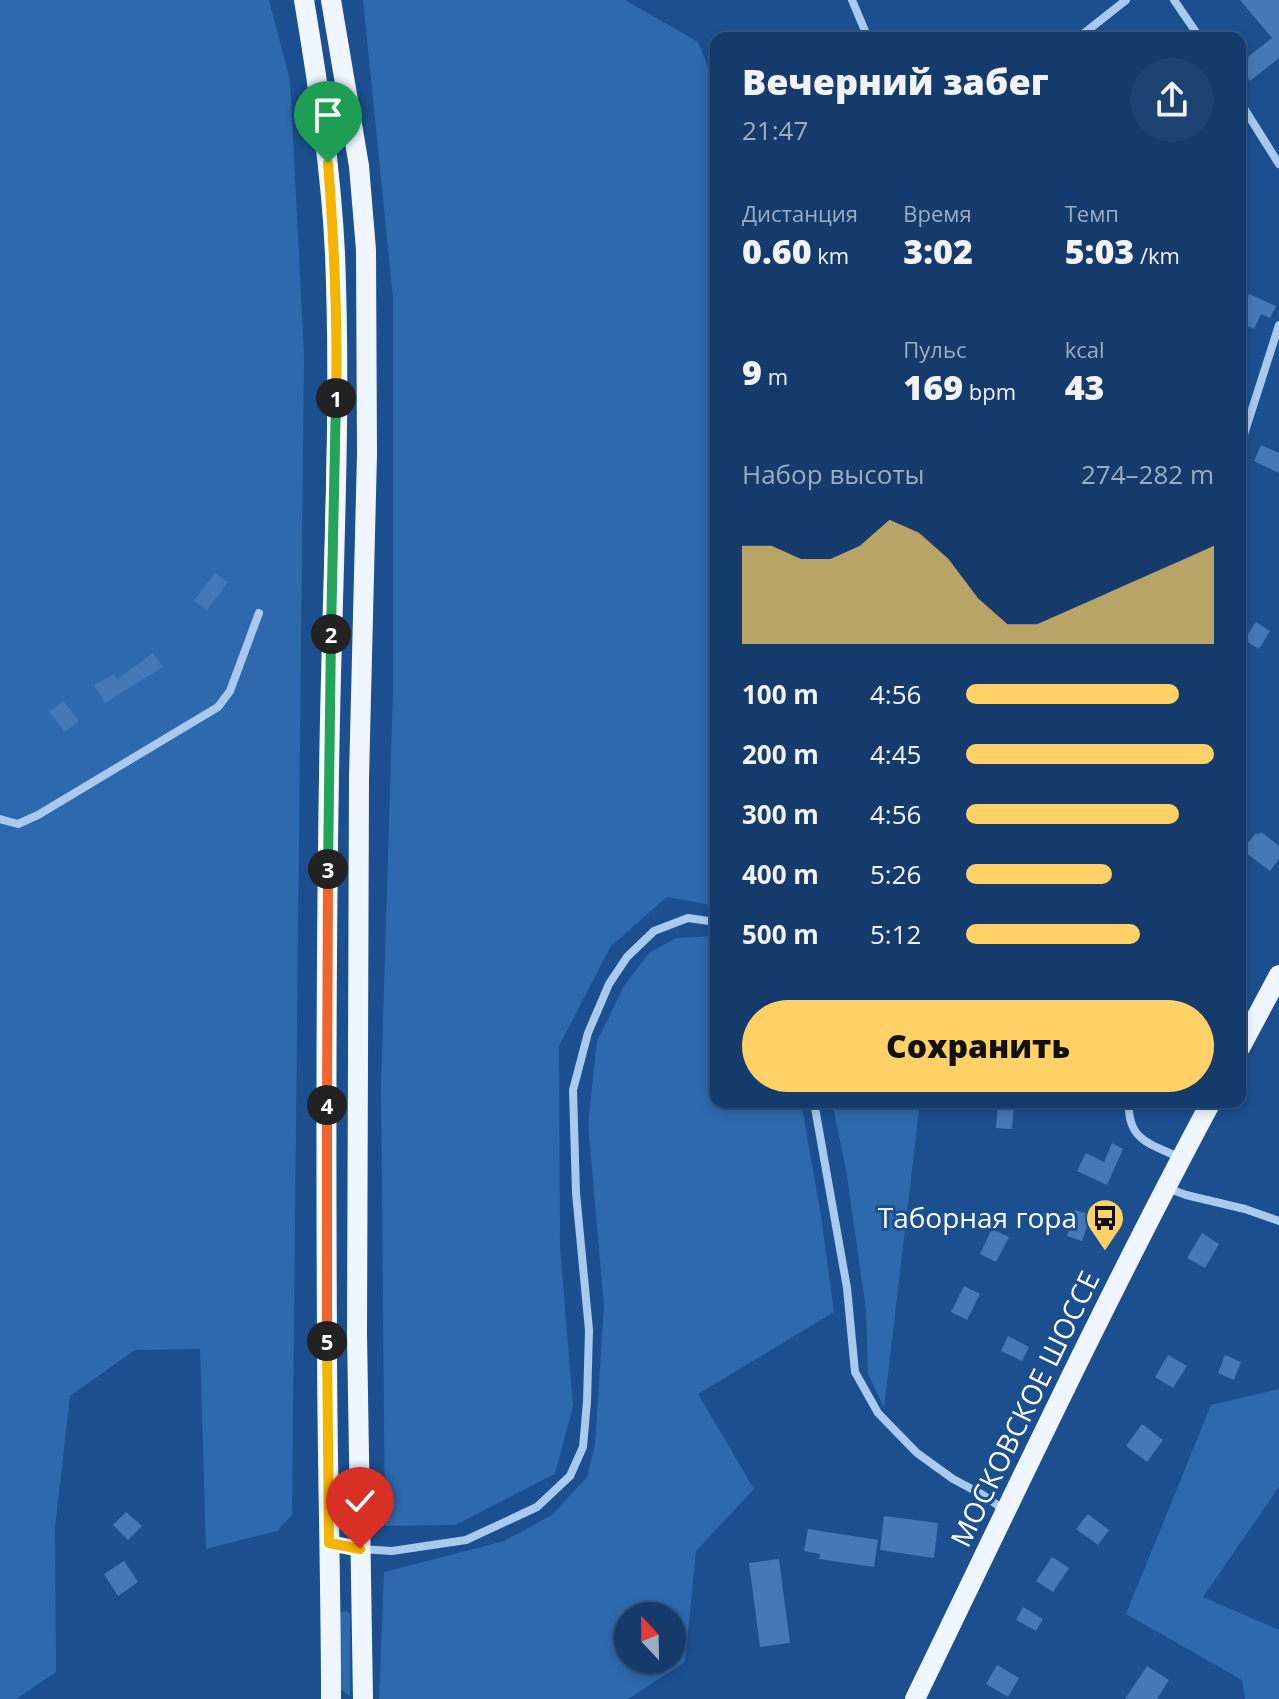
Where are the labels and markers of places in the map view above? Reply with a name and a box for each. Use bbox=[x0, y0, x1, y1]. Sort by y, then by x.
pin bbox=[294, 81, 362, 163]
pin: 1 bbox=[316, 378, 356, 418]
pin: 2 bbox=[311, 614, 351, 654]
pin: 3 bbox=[308, 849, 348, 889]
pin: 4 bbox=[307, 1085, 347, 1125]
bus stop icon: Таборная гора bbox=[1084, 1197, 1126, 1252]
place label: Таборная гора bbox=[878, 1198, 1077, 1236]
pin: 5 bbox=[307, 1321, 347, 1361]
pin bbox=[326, 1467, 394, 1549]

